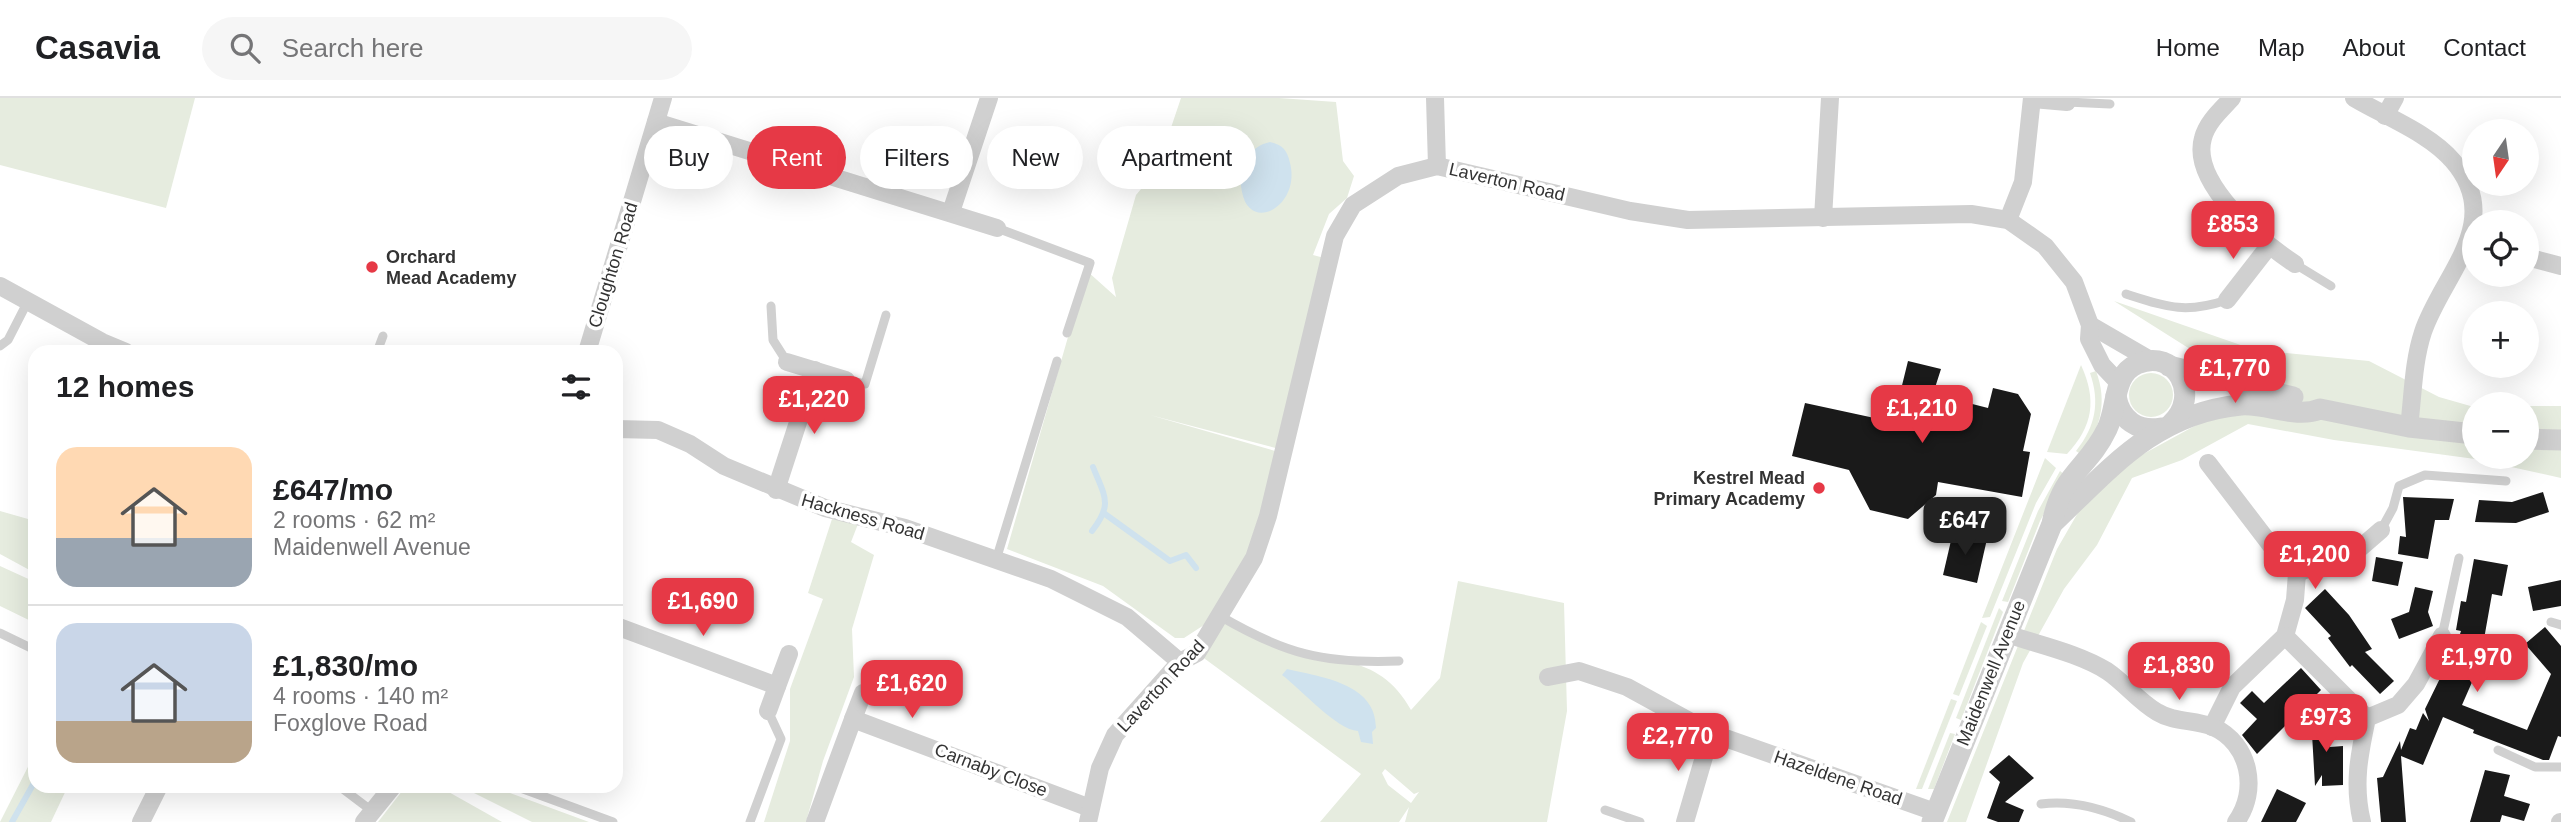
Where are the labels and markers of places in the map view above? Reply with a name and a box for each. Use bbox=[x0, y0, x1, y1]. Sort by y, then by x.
pin: £853 bbox=[2192, 202, 2274, 261]
place label: Orchard Mead Academy bbox=[386, 247, 516, 288]
marker: Orchard Mead Academy bbox=[364, 259, 380, 275]
pin: £1,770 bbox=[2178, 345, 2292, 405]
pin: £1,220 bbox=[757, 376, 871, 436]
pin: £1,210 bbox=[1865, 386, 1979, 445]
place label: Kestrel Mead Primary Academy bbox=[1654, 468, 1805, 509]
marker: Kestrel Mead Primary Academy bbox=[1811, 480, 1827, 496]
pin: £647 bbox=[1924, 498, 2006, 557]
pin: £1,200 bbox=[2258, 532, 2372, 591]
pin: £1,690 bbox=[646, 578, 760, 638]
pin: £1,970 bbox=[2420, 634, 2534, 694]
pin: £1,830 bbox=[2122, 642, 2236, 702]
pin: £1,620 bbox=[855, 660, 969, 720]
pin: £973 bbox=[2285, 694, 2367, 754]
pin: £2,770 bbox=[1621, 714, 1735, 773]

